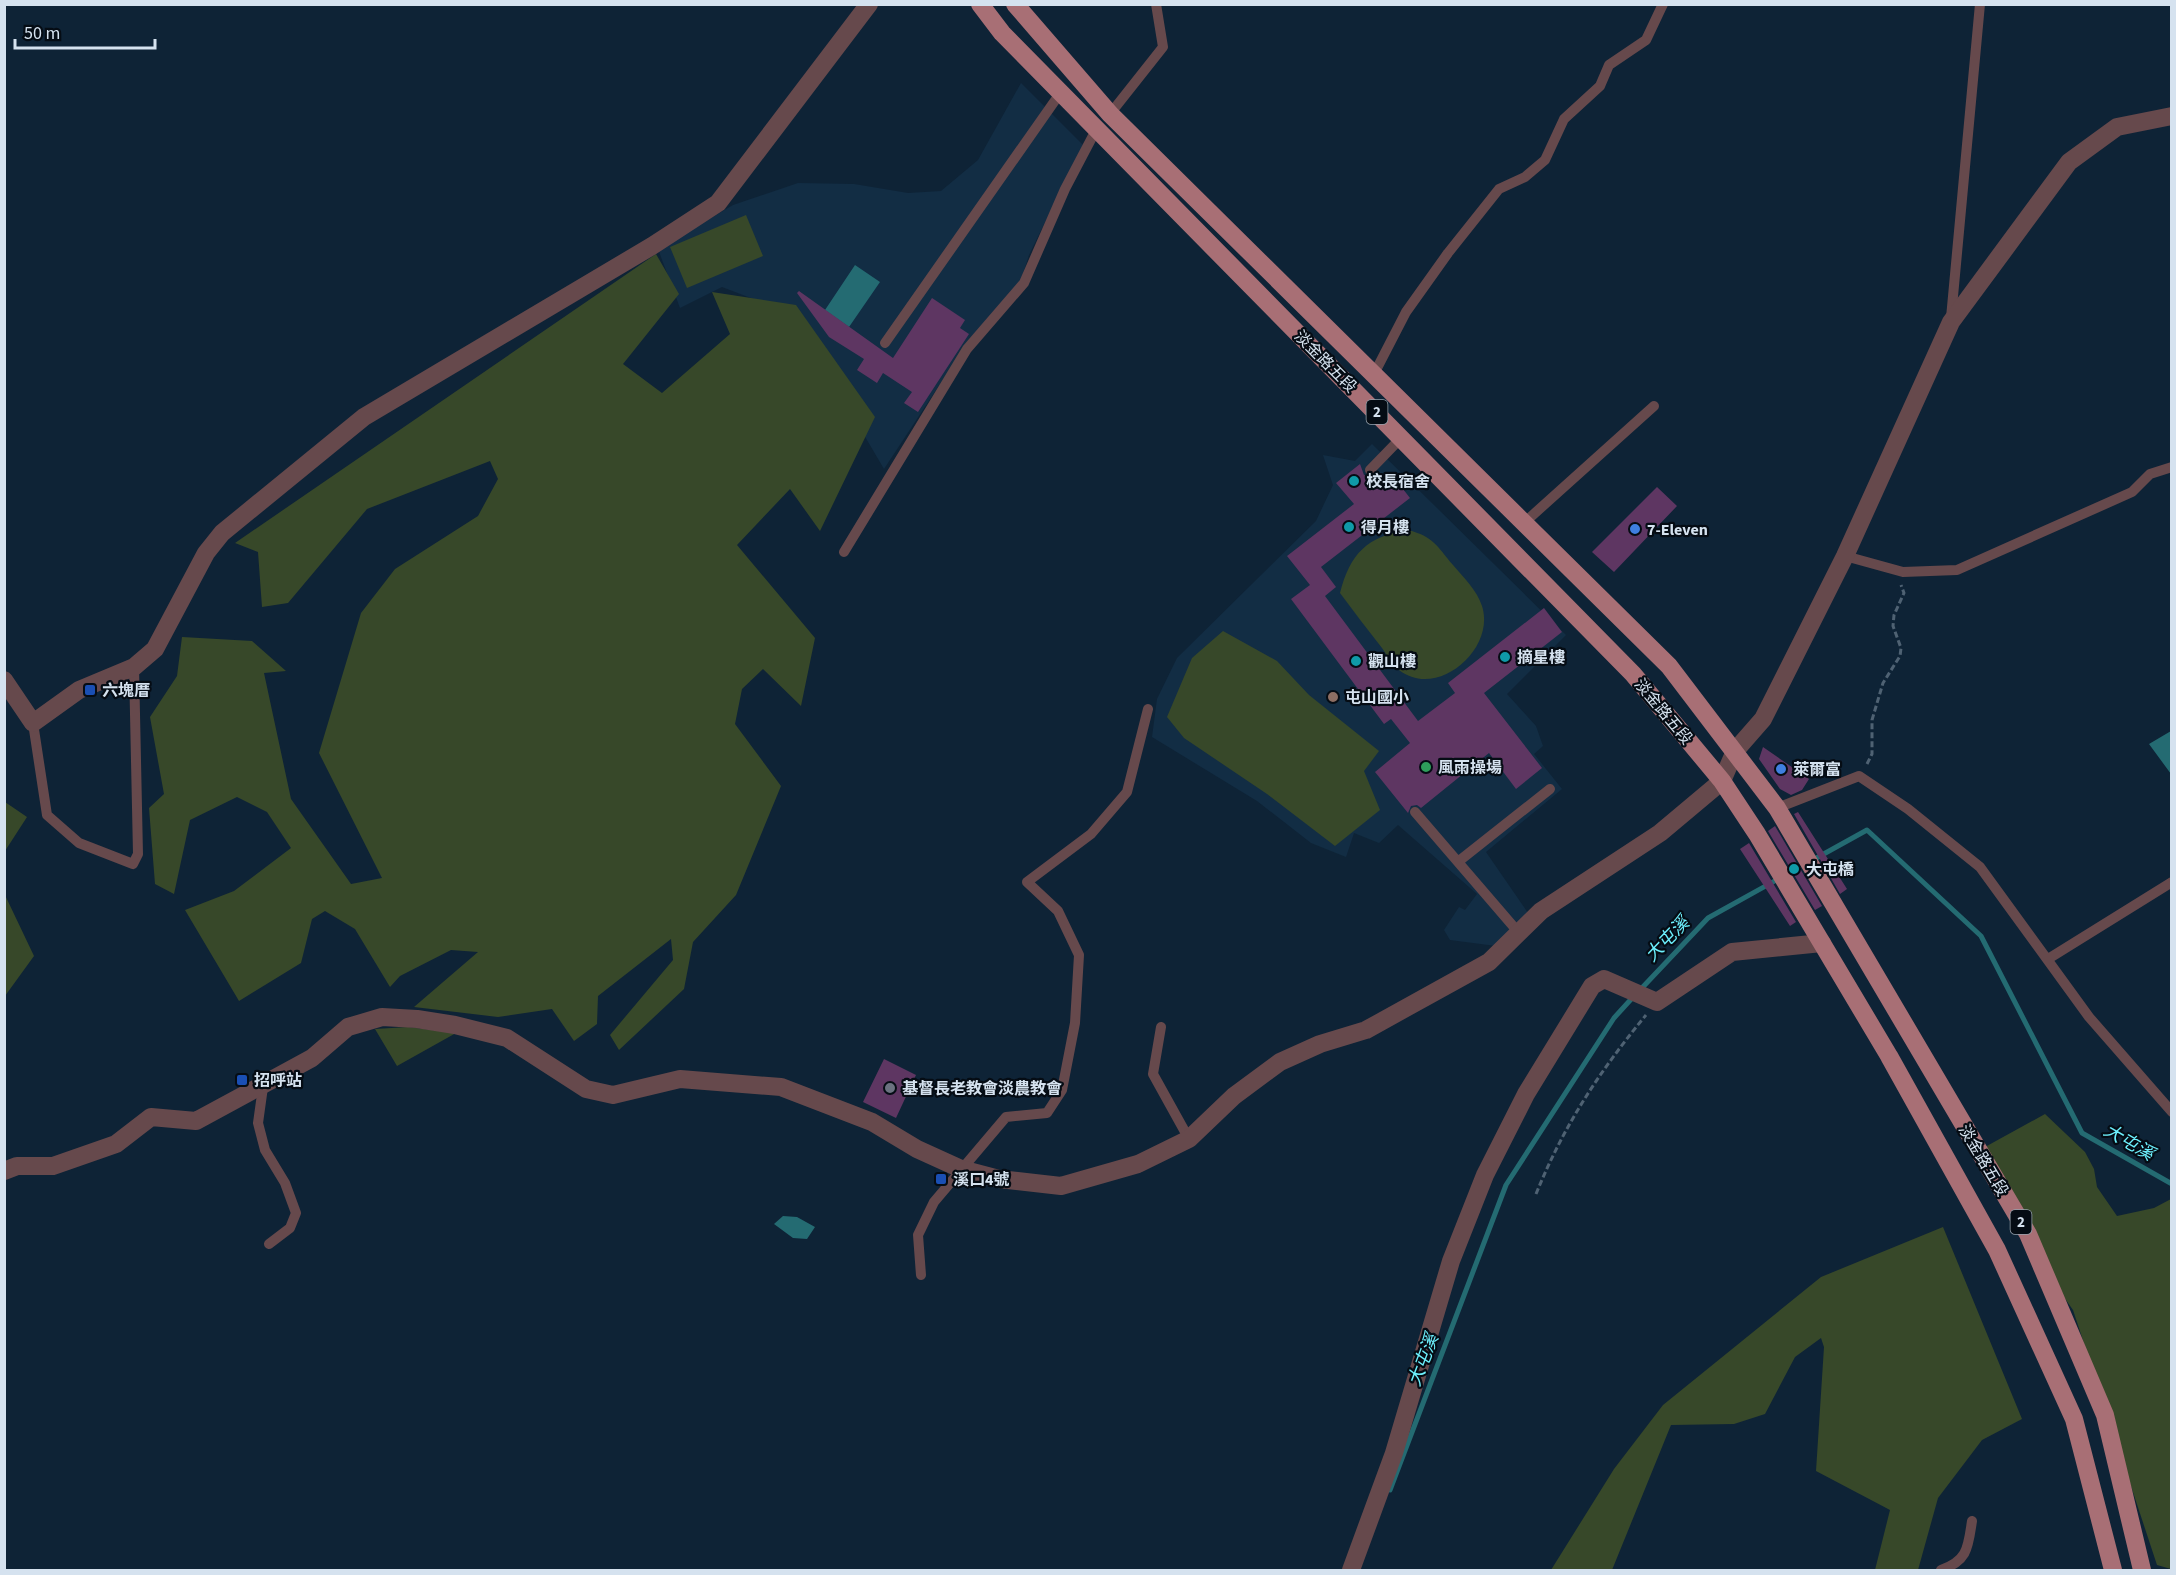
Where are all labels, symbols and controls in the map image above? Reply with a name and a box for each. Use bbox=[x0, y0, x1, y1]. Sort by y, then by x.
scale bar bbox=[15, 12, 154, 50]
text: 50 m bbox=[24, 21, 60, 46]
street label: 淡金路五段 bbox=[1289, 326, 1361, 398]
road number: 2 bbox=[1366, 400, 1388, 424]
place label: 校長宿舍 bbox=[1366, 471, 1430, 493]
marker: 校長宿舍 bbox=[1347, 474, 1361, 488]
place label: 得月樓 bbox=[1360, 517, 1409, 539]
place label: 7-Eleven bbox=[1647, 519, 1708, 541]
marker: 得月樓 bbox=[1342, 520, 1356, 534]
marker: 7-Eleven bbox=[1628, 522, 1642, 536]
place label: 摘星樓 bbox=[1517, 647, 1565, 669]
marker: 摘星樓 bbox=[1498, 650, 1512, 664]
place label: 觀山樓 bbox=[1368, 651, 1416, 673]
marker: 觀山樓 bbox=[1349, 654, 1363, 668]
street label: 淡金路五段 bbox=[1629, 674, 1697, 749]
place label: 六塊厝 bbox=[102, 680, 150, 702]
marker: 六塊厝 bbox=[83, 683, 97, 697]
place label: 屯山國小 bbox=[1345, 687, 1409, 709]
marker: 屯山國小 bbox=[1326, 690, 1340, 704]
place label: 風雨操場 bbox=[1438, 757, 1502, 779]
place label: 萊爾富 bbox=[1793, 759, 1841, 781]
marker: 風雨操場 bbox=[1419, 760, 1433, 774]
marker: 萊爾富 bbox=[1774, 762, 1788, 776]
place label: 大屯橋 bbox=[1806, 859, 1854, 881]
marker: 大屯橋 bbox=[1787, 862, 1801, 876]
water label: 大屯溪 bbox=[1640, 909, 1697, 967]
place label: 招呼站 bbox=[254, 1070, 302, 1092]
marker: 招呼站 bbox=[235, 1073, 249, 1087]
place label: 基督長老教會淡農教會 bbox=[902, 1078, 1062, 1100]
marker: 基督長老教會淡農教會 bbox=[883, 1081, 897, 1095]
water label: 大屯溪 bbox=[2099, 1118, 2161, 1168]
street label: 淡金路五段 bbox=[1953, 1121, 2013, 1200]
place label: 溪口4號 bbox=[953, 1169, 1009, 1191]
marker: 溪口4號 bbox=[934, 1172, 948, 1186]
road number: 2 bbox=[2010, 1210, 2032, 1234]
water label: 大屯溪 bbox=[1402, 1328, 1446, 1390]

